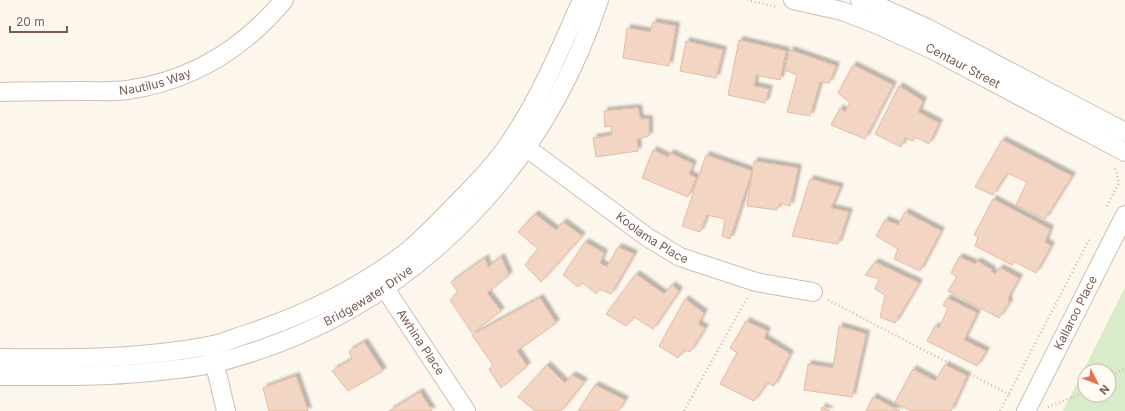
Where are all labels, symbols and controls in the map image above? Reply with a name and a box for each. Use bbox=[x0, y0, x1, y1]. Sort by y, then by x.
scale bar bbox=[10, 8, 67, 34]
text: 20 m bbox=[16, 14, 45, 29]
street label: Centaur Street bbox=[923, 40, 1003, 91]
street label: Nautilus Way bbox=[118, 65, 193, 98]
street label: Koolama Place bbox=[613, 209, 690, 266]
street label: Bridgewater Drive bbox=[321, 262, 415, 329]
street label: Kallaroo Place bbox=[1050, 273, 1100, 352]
street label: Awhina Place bbox=[394, 306, 448, 378]
north arrow bbox=[1077, 363, 1117, 403]
text: N bbox=[1096, 382, 1112, 397]

